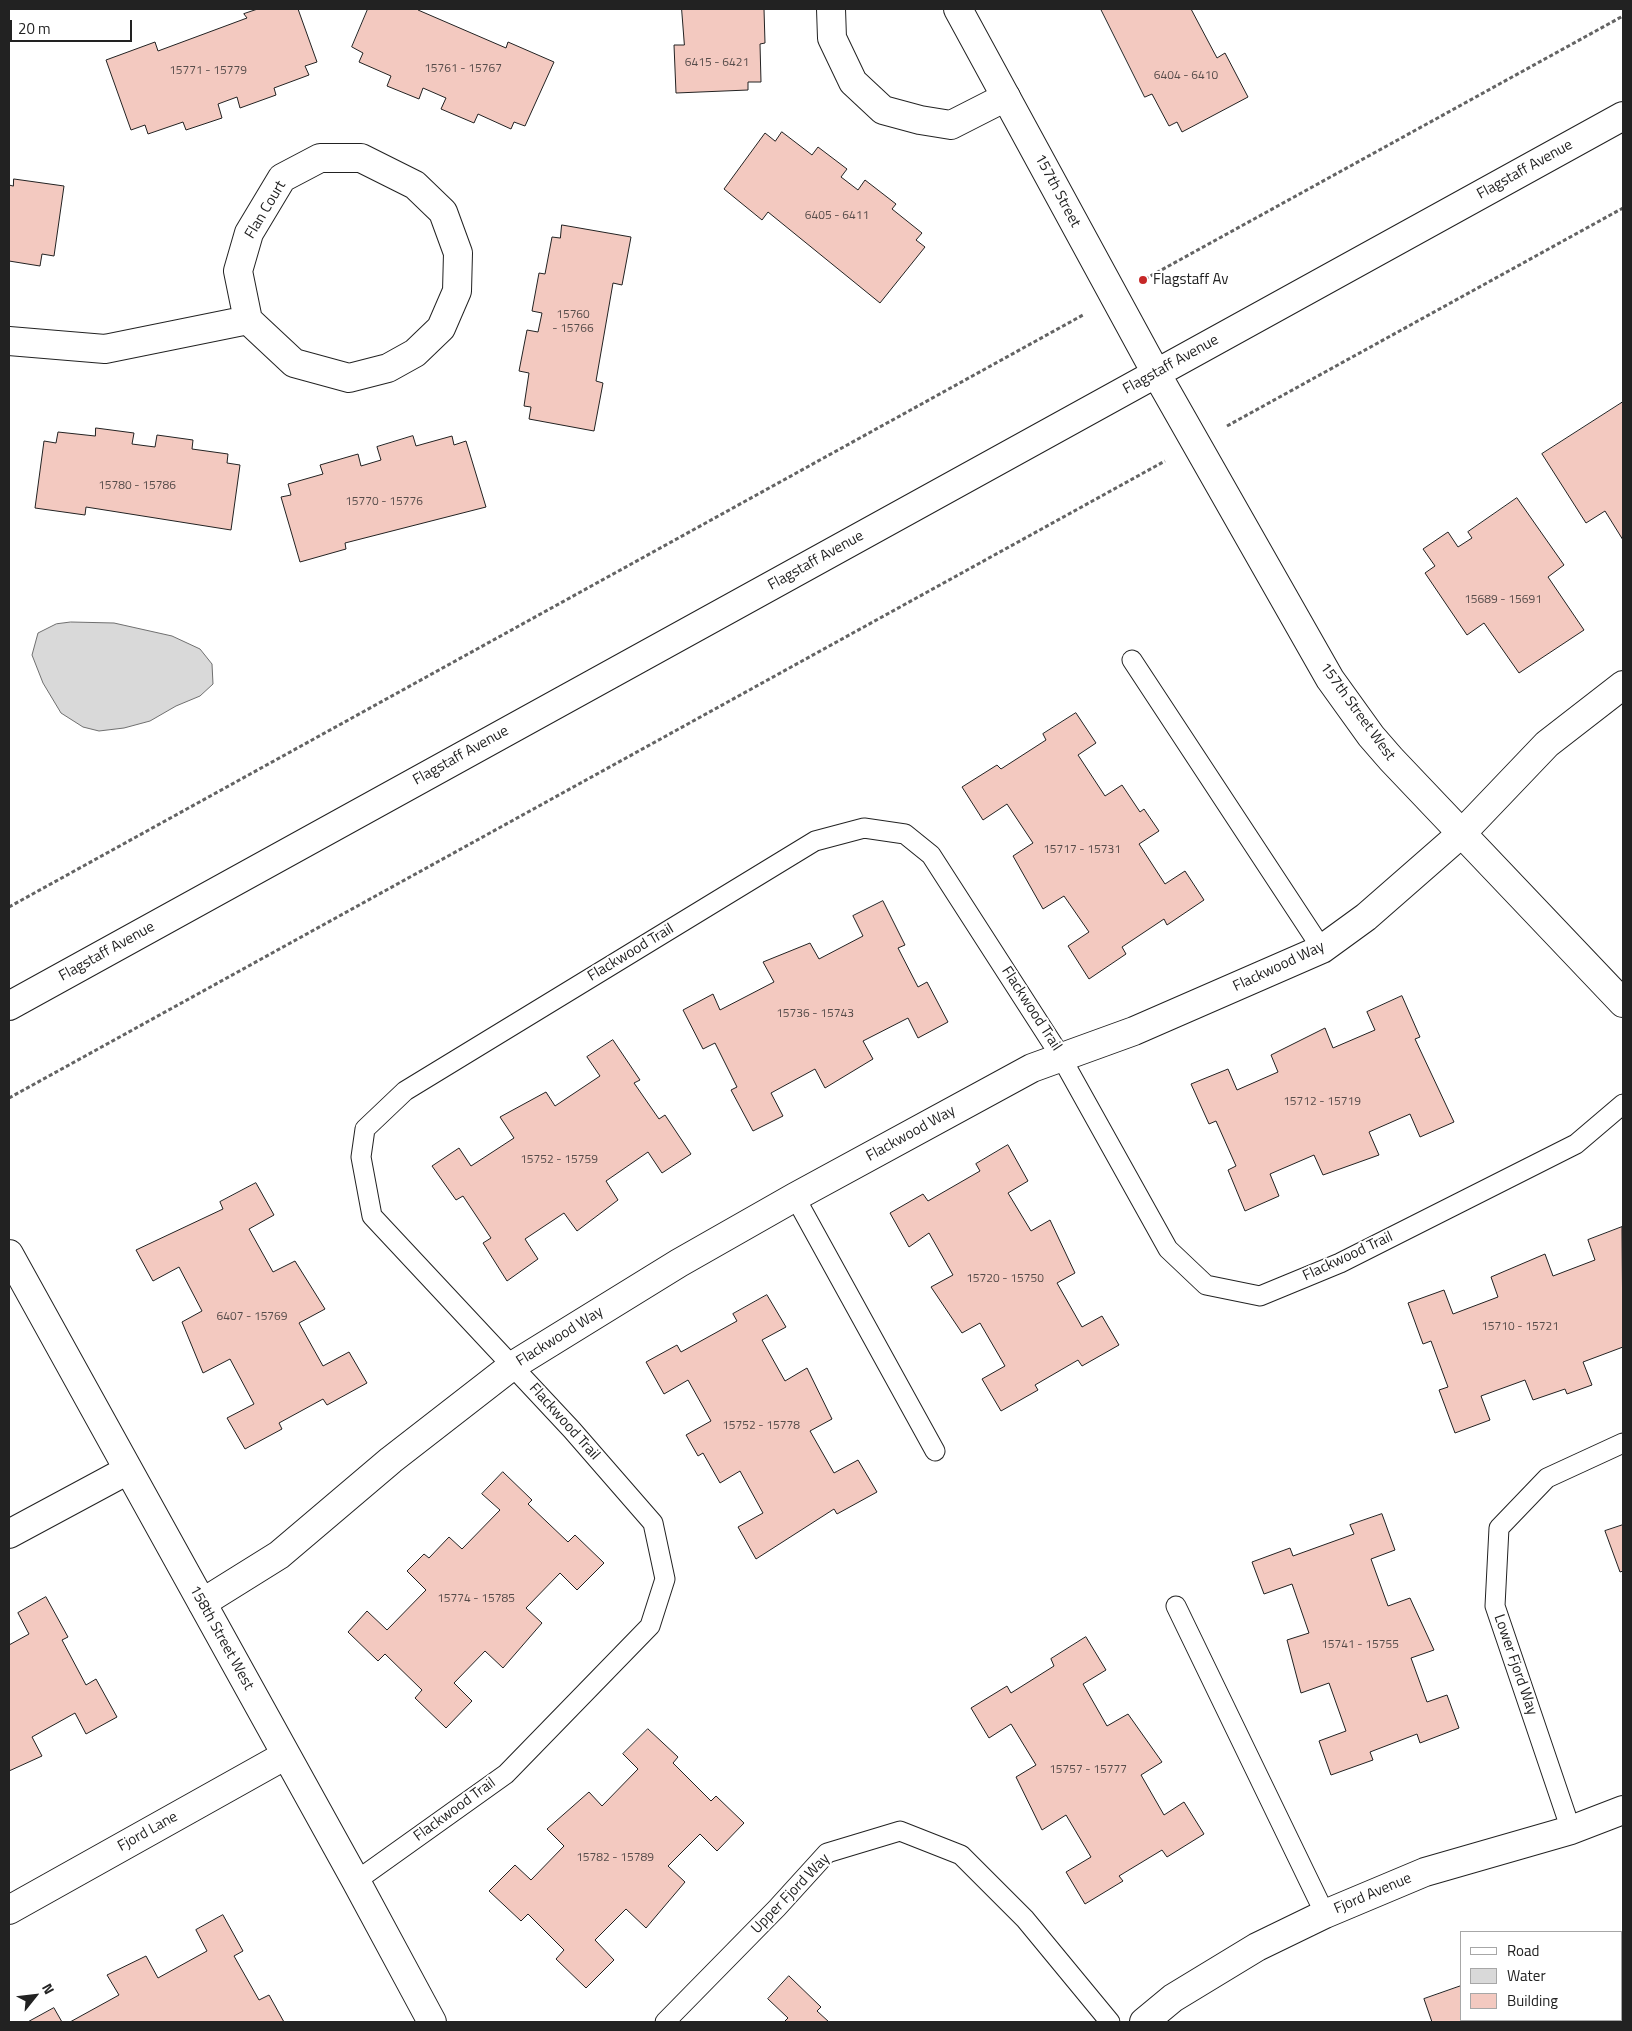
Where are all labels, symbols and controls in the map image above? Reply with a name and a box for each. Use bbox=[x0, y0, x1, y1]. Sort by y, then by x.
scale bar bbox=[12, 10, 135, 42]
text: 20 m bbox=[18, 17, 51, 40]
house number: 6415 - 6421 bbox=[685, 56, 749, 70]
house number: 15761 - 15767 bbox=[424, 62, 502, 76]
house number: 15771 - 15779 bbox=[169, 64, 247, 78]
house number: 6404 - 6410 bbox=[1154, 69, 1218, 83]
street label: Flagstaff Avenue bbox=[1474, 136, 1576, 204]
street label: 157th Street bbox=[1030, 151, 1084, 231]
street label: Flan Court bbox=[242, 178, 290, 242]
house number: 6405 - 6411 bbox=[805, 209, 869, 223]
place label: Flagstaff Av bbox=[1153, 271, 1228, 289]
marker: Flagstaff Av bbox=[1137, 274, 1149, 286]
house number: 15760 - 15766 bbox=[552, 308, 594, 336]
street label: Flagstaff Avenue bbox=[1120, 331, 1222, 399]
house number: 15780 - 15786 bbox=[98, 479, 176, 493]
house number: 15770 - 15776 bbox=[345, 495, 423, 509]
street label: Flagstaff Avenue bbox=[765, 527, 867, 595]
house number: 15689 - 15691 bbox=[1464, 593, 1542, 607]
street label: 157th Street West bbox=[1315, 660, 1399, 764]
street label: Flagstaff Avenue bbox=[410, 722, 512, 790]
house number: 15717 - 15731 bbox=[1043, 843, 1121, 857]
street label: Flagstaff Avenue bbox=[56, 918, 158, 986]
street label: Flackwood Trail bbox=[585, 920, 677, 986]
street label: Flackwood Way bbox=[1230, 938, 1328, 996]
street label: Flackwood Trail bbox=[997, 963, 1065, 1055]
house number: 15736 - 15743 bbox=[776, 1007, 854, 1021]
house number: 15712 - 15719 bbox=[1283, 1095, 1361, 1109]
street label: Flackwood Way bbox=[863, 1102, 959, 1166]
house number: 15752 - 15759 bbox=[520, 1153, 598, 1167]
street label: Flackwood Trail bbox=[1300, 1228, 1396, 1286]
house number: 15720 - 15750 bbox=[966, 1272, 1044, 1286]
street label: Flackwood Way bbox=[513, 1303, 607, 1371]
house number: 6407 - 15769 bbox=[216, 1310, 288, 1324]
house number: 15710 - 15721 bbox=[1481, 1320, 1559, 1334]
street label: Flackwood Trail bbox=[525, 1380, 603, 1464]
house number: 15752 - 15778 bbox=[722, 1419, 800, 1433]
street label: 158th Street West bbox=[185, 1583, 257, 1693]
house number: 15774 - 15785 bbox=[437, 1592, 515, 1606]
street label: Lower Fjord Way bbox=[1489, 1612, 1541, 1718]
house number: 15741 - 15755 bbox=[1321, 1638, 1399, 1652]
house number: 15757 - 15777 bbox=[1049, 1763, 1127, 1777]
street label: Flackwood Trail bbox=[410, 1774, 500, 1846]
street label: Fjord Lane bbox=[115, 1808, 181, 1856]
street label: Upper Fjord Way bbox=[748, 1850, 834, 1938]
house number: 15782 - 15789 bbox=[576, 1851, 654, 1865]
street label: Fjord Avenue bbox=[1332, 1870, 1414, 1918]
legend bbox=[1460, 1931, 1622, 2021]
text: Road bbox=[1507, 1939, 1539, 1962]
text: Water bbox=[1507, 1964, 1546, 1987]
north arrow bbox=[10, 1971, 60, 2021]
text: N bbox=[37, 1979, 60, 1998]
text: Building bbox=[1507, 1989, 1558, 2012]

